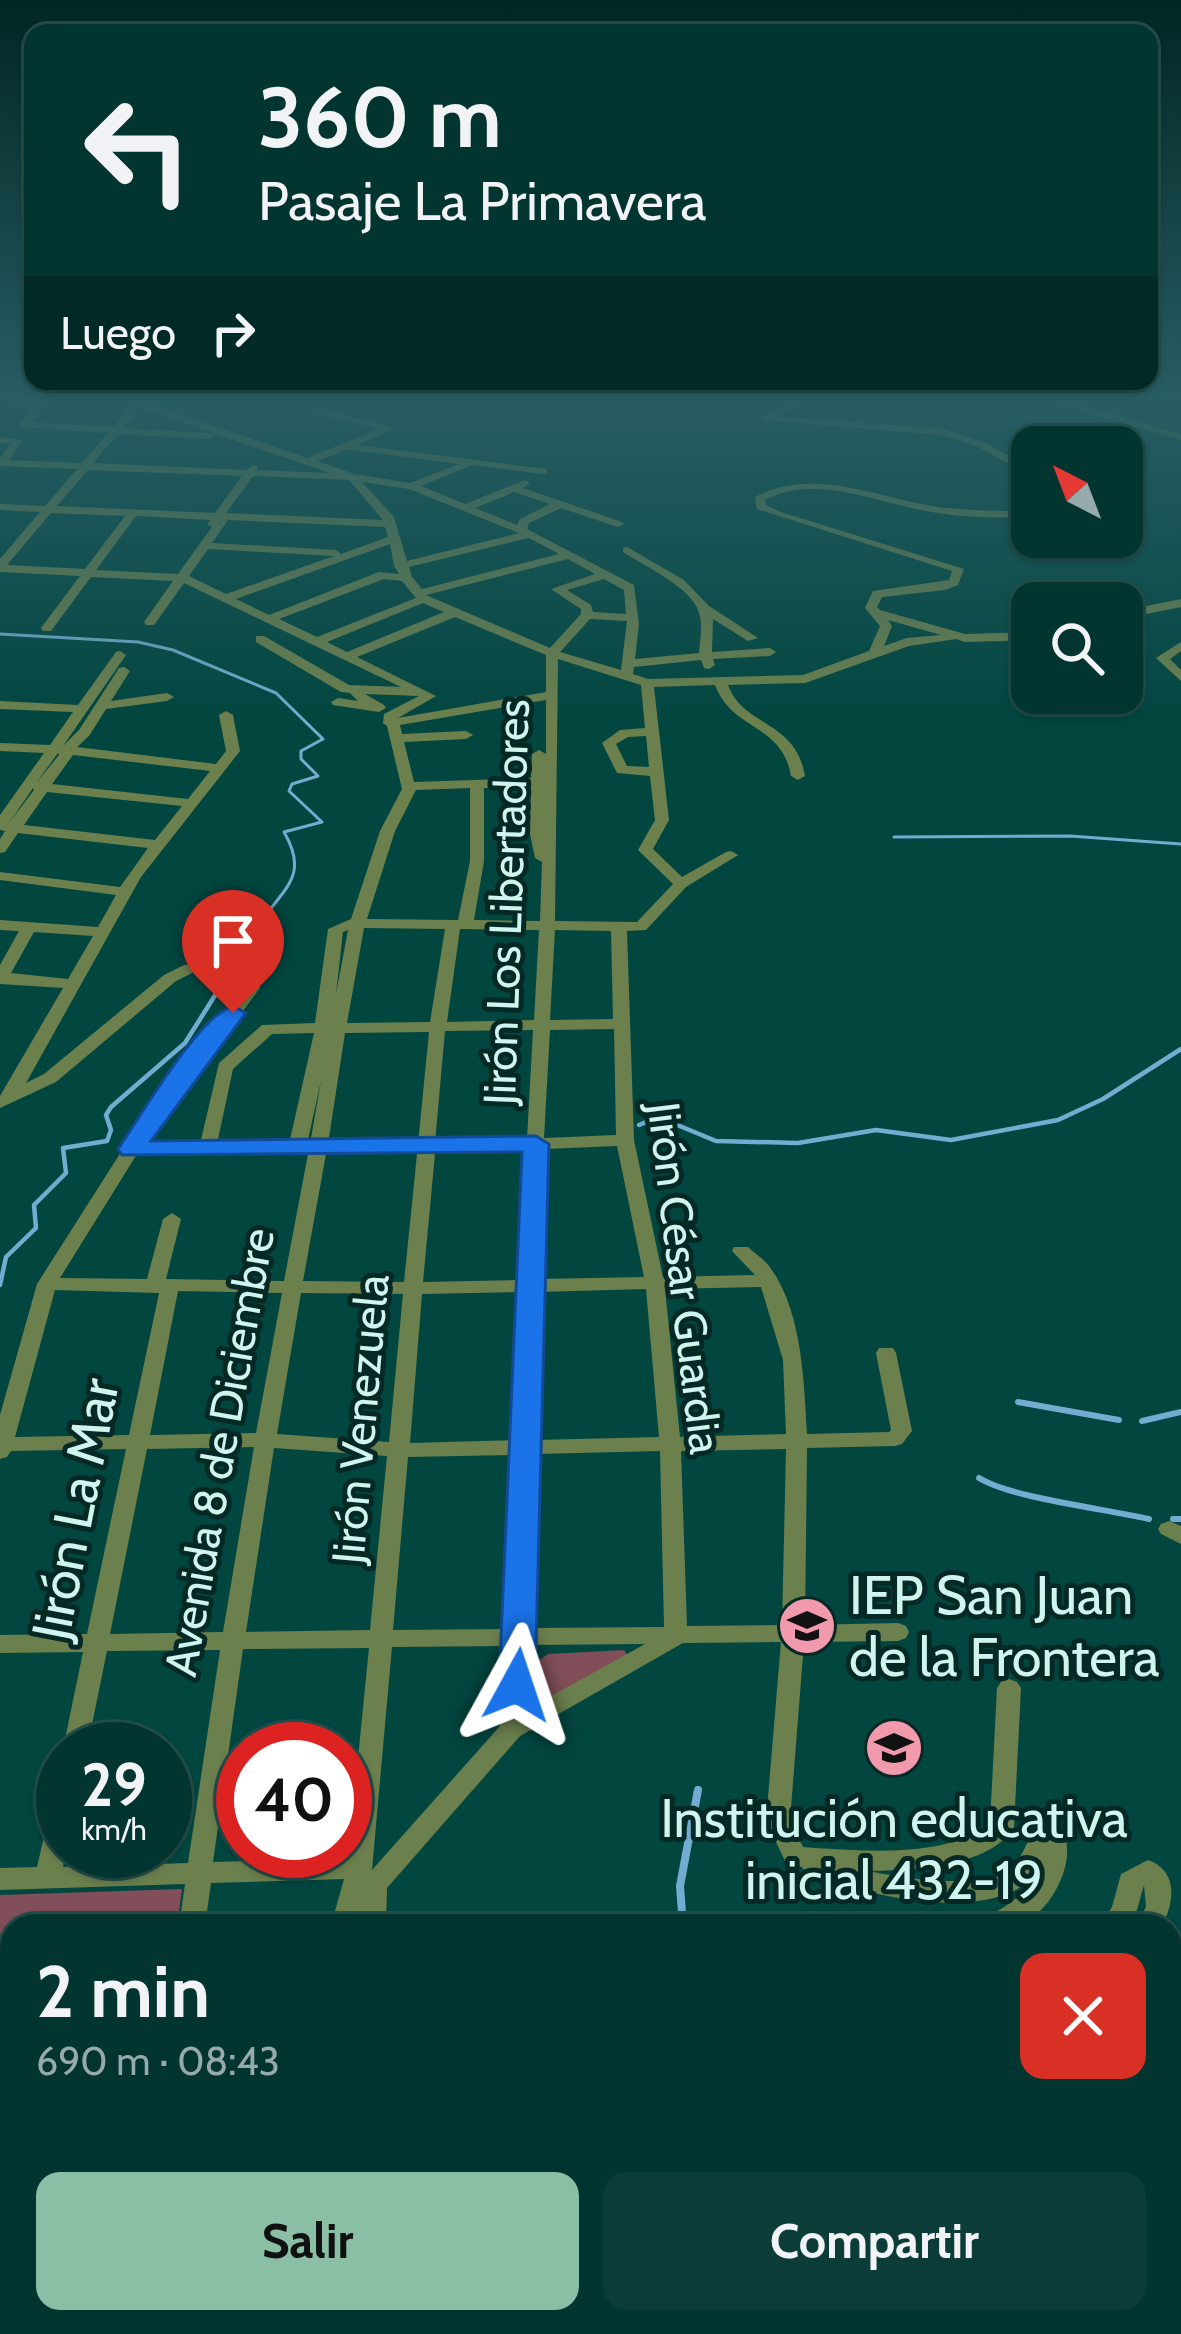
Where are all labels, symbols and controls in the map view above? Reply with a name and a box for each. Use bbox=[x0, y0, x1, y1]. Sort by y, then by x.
text: 360 m bbox=[258, 66, 502, 168]
icon: left bbox=[60, 72, 216, 228]
text: Pasaje La Primavera bbox=[258, 168, 706, 234]
icon: right bbox=[200, 300, 266, 366]
text: Luego bbox=[60, 306, 176, 360]
north arrow bbox=[1011, 426, 1143, 558]
map controls bbox=[1011, 426, 1143, 714]
button: search bbox=[1011, 582, 1143, 714]
street label: Jirón Los Libertadores bbox=[472, 698, 540, 1107]
pin bbox=[182, 890, 284, 1013]
icon: arrive bbox=[200, 908, 266, 974]
street label: Jirón César Guardia bbox=[637, 1098, 733, 1457]
street label: Avenida 8 de Diciembre bbox=[153, 1224, 285, 1680]
street label: Jirón Venezuela bbox=[320, 1272, 400, 1567]
street label: Jirón La Mar bbox=[17, 1373, 133, 1647]
place label: IEP San Juan de la Frontera bbox=[849, 1562, 1160, 1690]
school or university icon: IEP San Juan de la Frontera bbox=[776, 1595, 838, 1657]
position arrow bbox=[454, 1622, 580, 1748]
school or university icon: Institución educativa inicial 432-19 bbox=[863, 1717, 925, 1779]
speed limit sign: 40 bbox=[216, 1722, 372, 1878]
text: 29 bbox=[81, 1748, 147, 1821]
place label: Institución educativa inicial 432-19 bbox=[660, 1785, 1128, 1913]
text: km/h bbox=[81, 1811, 147, 1848]
text: 2 min bbox=[36, 1948, 210, 2035]
button: close bbox=[1020, 1953, 1146, 2079]
text: 690 m · 08:43 bbox=[36, 2037, 280, 2085]
button: Salir bbox=[36, 2172, 579, 2310]
button: Compartir bbox=[603, 2172, 1146, 2310]

